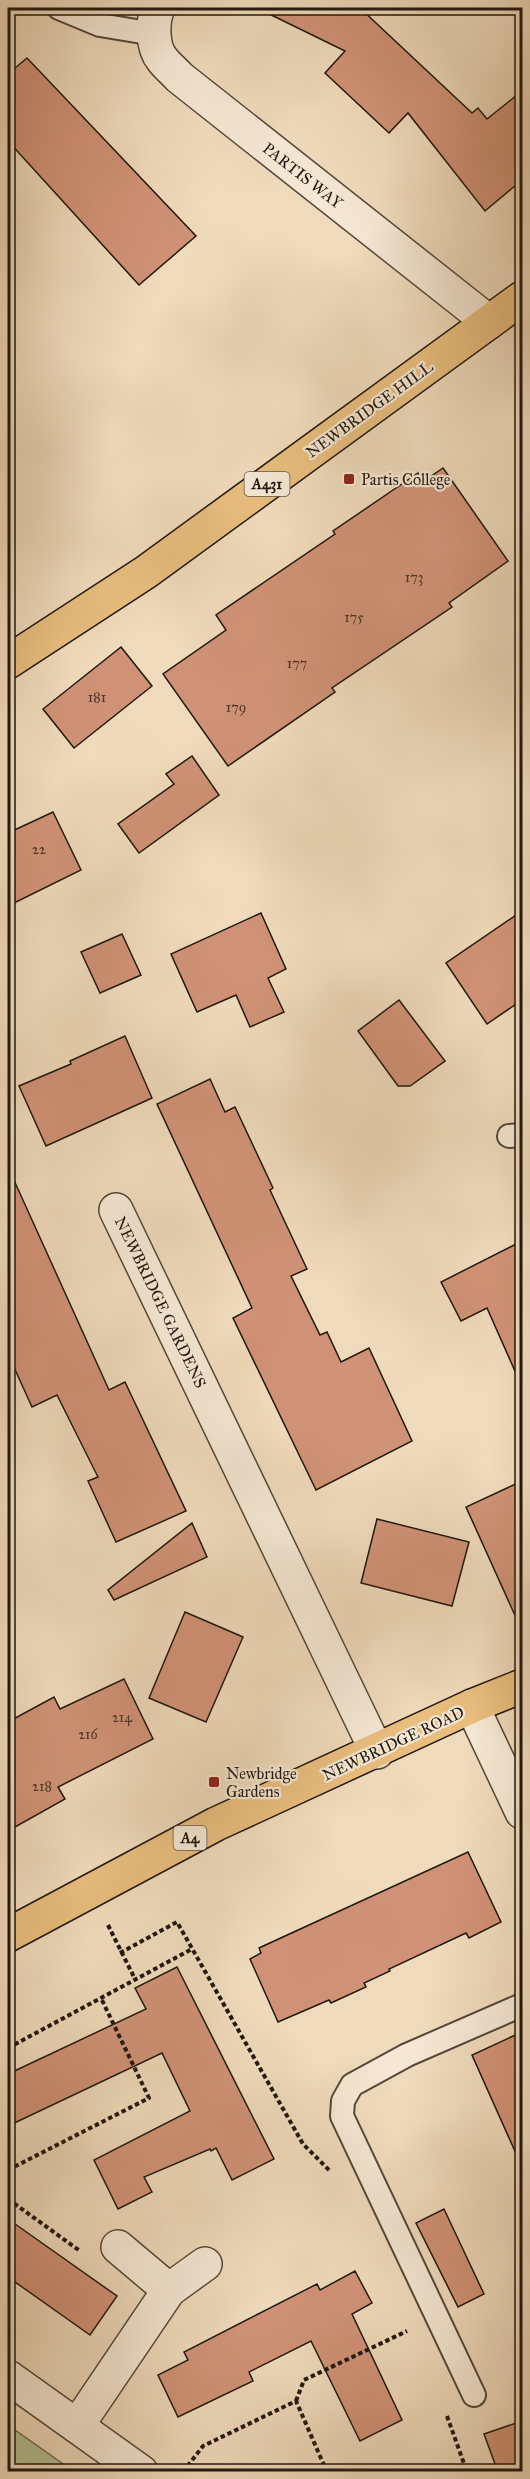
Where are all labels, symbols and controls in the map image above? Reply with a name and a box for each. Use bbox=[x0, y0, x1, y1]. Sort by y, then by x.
street label: PARTIS WAY bbox=[259, 138, 347, 213]
street label: NEWBRIDGE HILL bbox=[302, 357, 437, 462]
place label: Partis College bbox=[361, 470, 451, 490]
road number: A431 bbox=[244, 472, 290, 496]
marker: Partis College bbox=[342, 472, 356, 486]
house number: 173 bbox=[405, 569, 423, 586]
house number: 175 bbox=[344, 609, 364, 626]
house number: 177 bbox=[287, 655, 307, 672]
house number: 181 bbox=[88, 689, 107, 706]
house number: 179 bbox=[226, 699, 246, 716]
house number: 22 bbox=[32, 841, 46, 858]
street label: NEWBRIDGE GARDENS bbox=[111, 1213, 210, 1391]
street label: NEWBRIDGE ROAD bbox=[319, 1702, 467, 1785]
house number: 214 bbox=[112, 1709, 133, 1726]
house number: 216 bbox=[78, 1726, 99, 1743]
place label: Newbridge Gardens bbox=[226, 1764, 297, 1801]
marker: Newbridge Gardens bbox=[207, 1775, 221, 1789]
house number: 218 bbox=[32, 1778, 52, 1795]
road number: A4 bbox=[174, 1826, 207, 1850]

